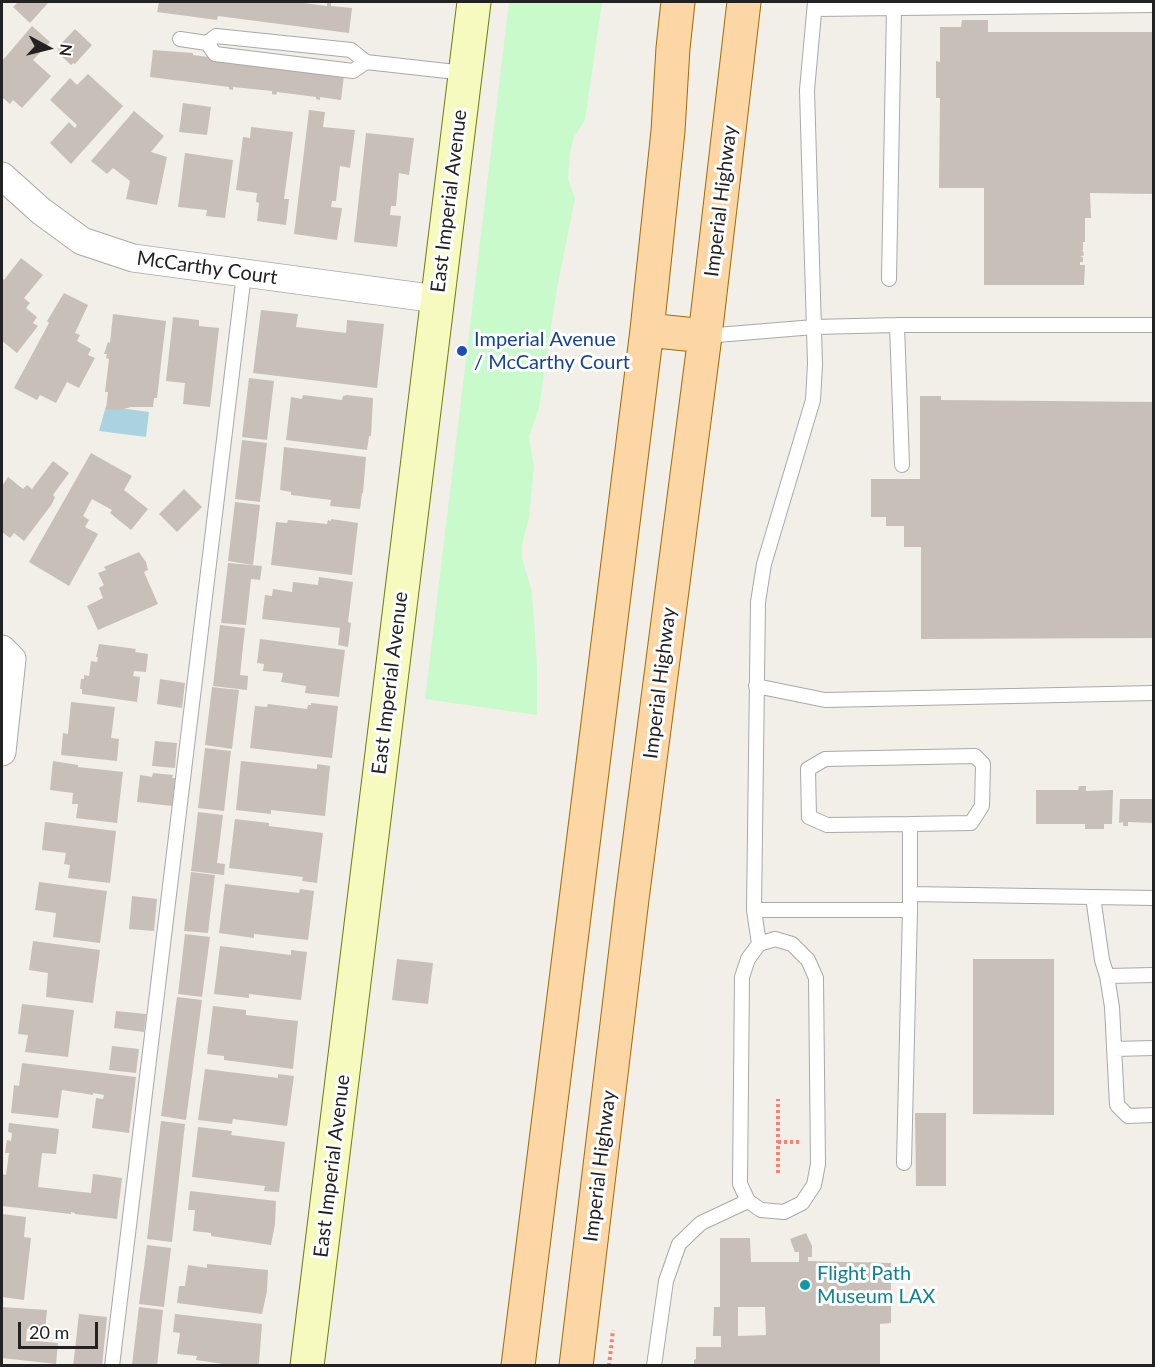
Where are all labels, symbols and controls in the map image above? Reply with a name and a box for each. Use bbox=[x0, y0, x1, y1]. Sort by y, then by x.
north arrow bbox=[18, 18, 78, 78]
text: N bbox=[56, 43, 77, 58]
street label: East Imperial Avenue bbox=[426, 108, 472, 294]
street label: Imperial Highway bbox=[700, 124, 742, 278]
street label: McCarthy Court bbox=[135, 246, 279, 290]
place label: Imperial Avenue / McCarthy Court bbox=[474, 328, 630, 375]
marker: Imperial Avenue / McCarthy Court bbox=[455, 344, 469, 358]
street label: East Imperial Avenue bbox=[367, 590, 413, 776]
street label: Imperial Highway bbox=[639, 606, 681, 760]
street label: East Imperial Avenue bbox=[309, 1073, 355, 1259]
street label: Imperial Highway bbox=[579, 1089, 621, 1243]
place label: Flight Path Museum LAX bbox=[817, 1262, 935, 1309]
marker: Flight Path Museum LAX bbox=[798, 1278, 812, 1292]
scale bar bbox=[21, 1310, 100, 1348]
text: 20 m bbox=[29, 1321, 69, 1343]

